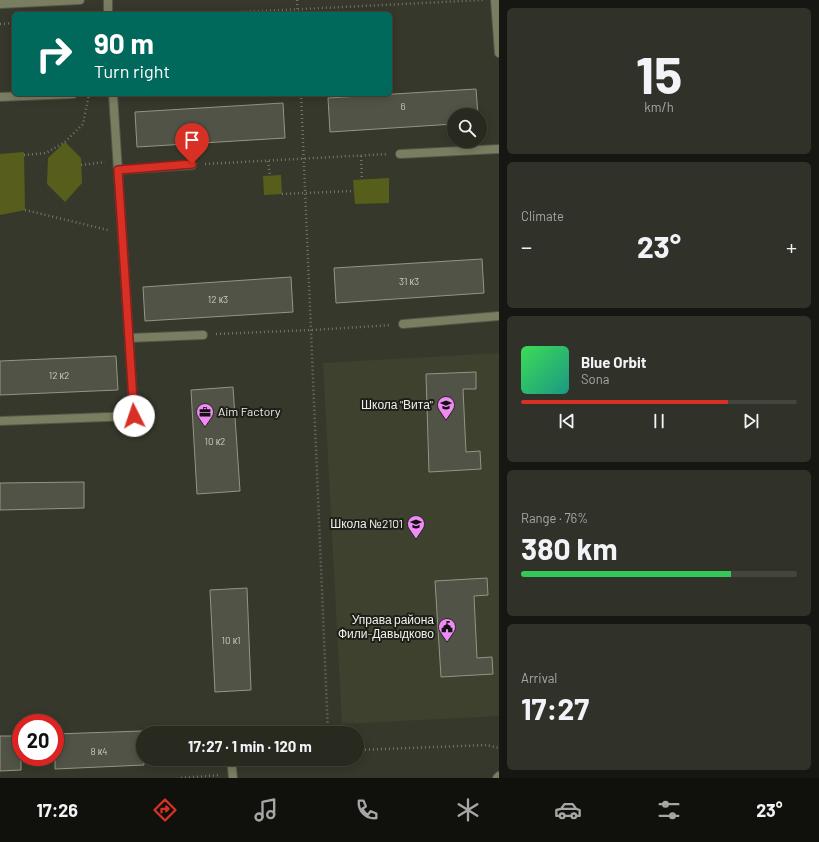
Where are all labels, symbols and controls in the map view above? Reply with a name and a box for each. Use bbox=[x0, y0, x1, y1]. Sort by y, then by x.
text: 90 m bbox=[94, 26, 154, 60]
icon: right bbox=[28, 28, 80, 80]
text: 15 bbox=[636, 42, 682, 104]
text: Turn right bbox=[94, 60, 170, 82]
text: km/h bbox=[644, 99, 674, 115]
house number: 6 bbox=[400, 100, 406, 112]
map controls bbox=[447, 108, 487, 148]
button: search bbox=[447, 108, 487, 148]
pin bbox=[175, 123, 209, 164]
icon: arrive bbox=[181, 129, 203, 151]
text: Climate bbox=[521, 208, 564, 224]
text: 23° bbox=[637, 228, 681, 264]
text: − bbox=[521, 233, 532, 259]
text: + bbox=[786, 233, 797, 259]
house number: 31 к3 bbox=[399, 275, 419, 287]
house number: 12 к3 bbox=[208, 293, 228, 305]
text: Blue Orbit bbox=[581, 353, 646, 371]
house number: 12 к2 bbox=[49, 369, 69, 381]
text: Sona bbox=[581, 371, 609, 387]
position arrow bbox=[113, 395, 155, 437]
school or university icon: Школа "Вита" bbox=[436, 395, 456, 420]
place label: Школа "Вита" bbox=[361, 397, 433, 411]
office icon: Aim Factory bbox=[195, 402, 215, 427]
place label: Aim Factory bbox=[218, 404, 281, 418]
icon: previous bbox=[556, 410, 578, 432]
icon: pause bbox=[648, 410, 670, 432]
icon: next bbox=[740, 410, 762, 432]
house number: 10 к2 bbox=[205, 435, 225, 447]
text: Range · 76% bbox=[521, 510, 588, 526]
school or university icon: Школа №2101 bbox=[406, 514, 426, 539]
place label: Школа №2101 bbox=[330, 516, 403, 530]
text: 380 km bbox=[521, 530, 618, 566]
place label: Управа района Фили-Давыдково bbox=[338, 612, 434, 641]
public building icon: Управа района Фили-Давыдково bbox=[437, 617, 457, 642]
house number: 10 к1 bbox=[221, 634, 241, 646]
text: Arrival bbox=[521, 670, 557, 686]
text: 17:27 bbox=[521, 690, 589, 726]
speed limit sign: 20 bbox=[12, 714, 64, 766]
text: 17:27 · 1 min · 120 m bbox=[188, 737, 312, 755]
house number: 8 к4 bbox=[90, 745, 108, 757]
icon: directions bbox=[151, 796, 179, 824]
icon: music bbox=[252, 796, 280, 824]
icon: phone bbox=[353, 796, 381, 824]
icon: climate bbox=[454, 796, 482, 824]
icon: car bbox=[554, 796, 582, 824]
icon: filters bbox=[655, 796, 683, 824]
text: 17:26 bbox=[36, 799, 78, 821]
text: 23° bbox=[756, 799, 783, 821]

